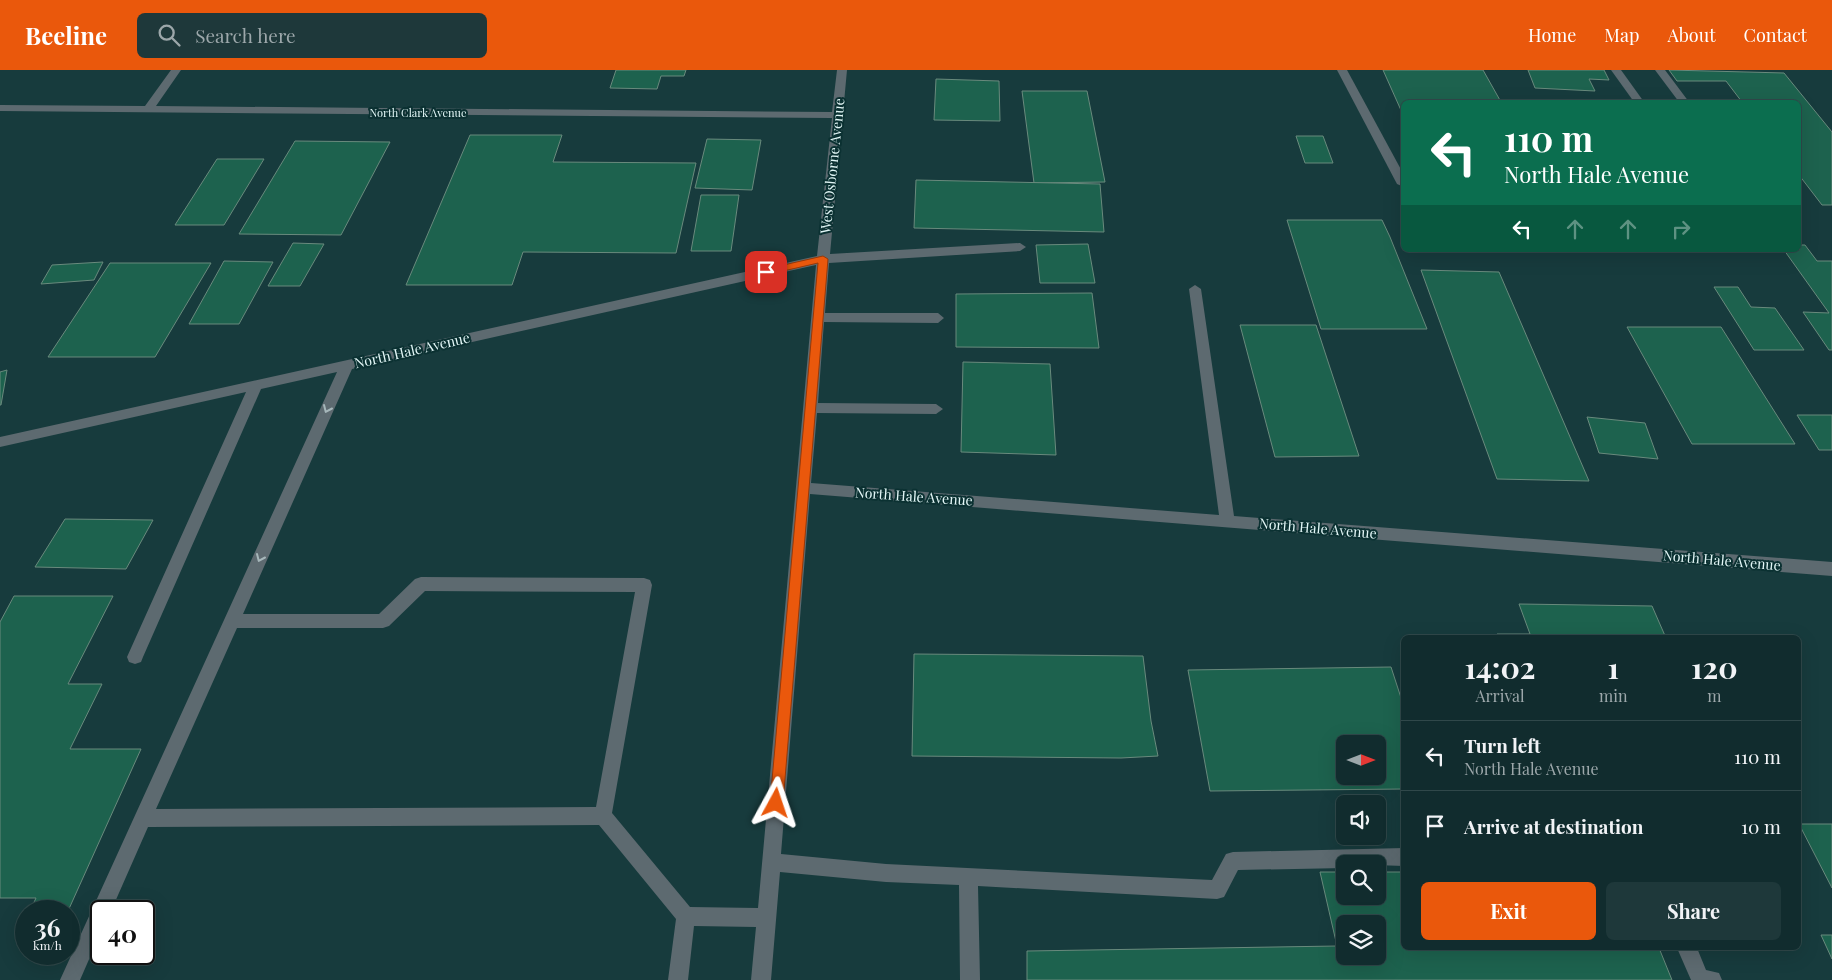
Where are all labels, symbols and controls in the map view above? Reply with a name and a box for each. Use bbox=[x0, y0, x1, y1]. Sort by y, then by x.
search box bbox=[137, 13, 487, 58]
text: Beeline bbox=[25, 19, 107, 51]
icon: search bbox=[155, 21, 183, 49]
text: Search here bbox=[195, 22, 296, 48]
text: Home bbox=[1528, 23, 1576, 47]
text: Map bbox=[1604, 23, 1639, 47]
text: About bbox=[1667, 23, 1716, 47]
text: Contact bbox=[1744, 23, 1807, 47]
street label: West Osborne Avenue bbox=[815, 97, 849, 236]
street label: North Clark Avenue bbox=[369, 105, 467, 120]
text: 110 m bbox=[1504, 114, 1593, 161]
icon: left bbox=[1421, 120, 1486, 185]
text: North Hale Avenue bbox=[1504, 159, 1689, 189]
icon: left bbox=[1508, 215, 1536, 243]
icon: ahead bbox=[1561, 215, 1589, 243]
icon: ahead bbox=[1614, 215, 1642, 243]
icon: right bbox=[1667, 215, 1695, 243]
pin bbox=[745, 251, 787, 293]
icon: arrive bbox=[752, 258, 780, 286]
street label: North Hale Avenue bbox=[352, 327, 472, 373]
one-way arrow bbox=[323, 404, 333, 413]
street label: North Hale Avenue bbox=[855, 482, 973, 510]
street label: North Hale Avenue bbox=[1258, 513, 1378, 543]
street label: North Hale Avenue bbox=[1662, 545, 1782, 575]
one-way arrow bbox=[257, 552, 267, 561]
text: 14:02 bbox=[1464, 647, 1536, 687]
text: 1 bbox=[1608, 647, 1619, 687]
text: 120 bbox=[1691, 647, 1738, 687]
text: Arrival bbox=[1475, 685, 1525, 706]
text: min bbox=[1599, 685, 1628, 706]
text: m bbox=[1707, 685, 1721, 706]
text: Turn left bbox=[1464, 732, 1541, 758]
north arrow bbox=[1336, 735, 1386, 785]
map controls bbox=[1336, 735, 1386, 965]
icon: left bbox=[1421, 742, 1449, 770]
text: 110 m bbox=[1734, 743, 1781, 769]
text: North Hale Avenue bbox=[1464, 758, 1599, 779]
position arrow bbox=[749, 776, 801, 828]
button: sound bbox=[1336, 795, 1386, 845]
icon: arrive bbox=[1421, 812, 1449, 840]
text: Arrive at destination bbox=[1464, 813, 1644, 839]
text: 10 m bbox=[1741, 813, 1781, 839]
button: search bbox=[1336, 855, 1386, 905]
button: Exit bbox=[1421, 882, 1596, 940]
button: Share bbox=[1606, 882, 1781, 940]
speed limit sign: 40 bbox=[90, 900, 155, 965]
text: 36 bbox=[34, 910, 61, 943]
button: layers bbox=[1336, 915, 1386, 965]
text: km/h bbox=[33, 937, 62, 953]

